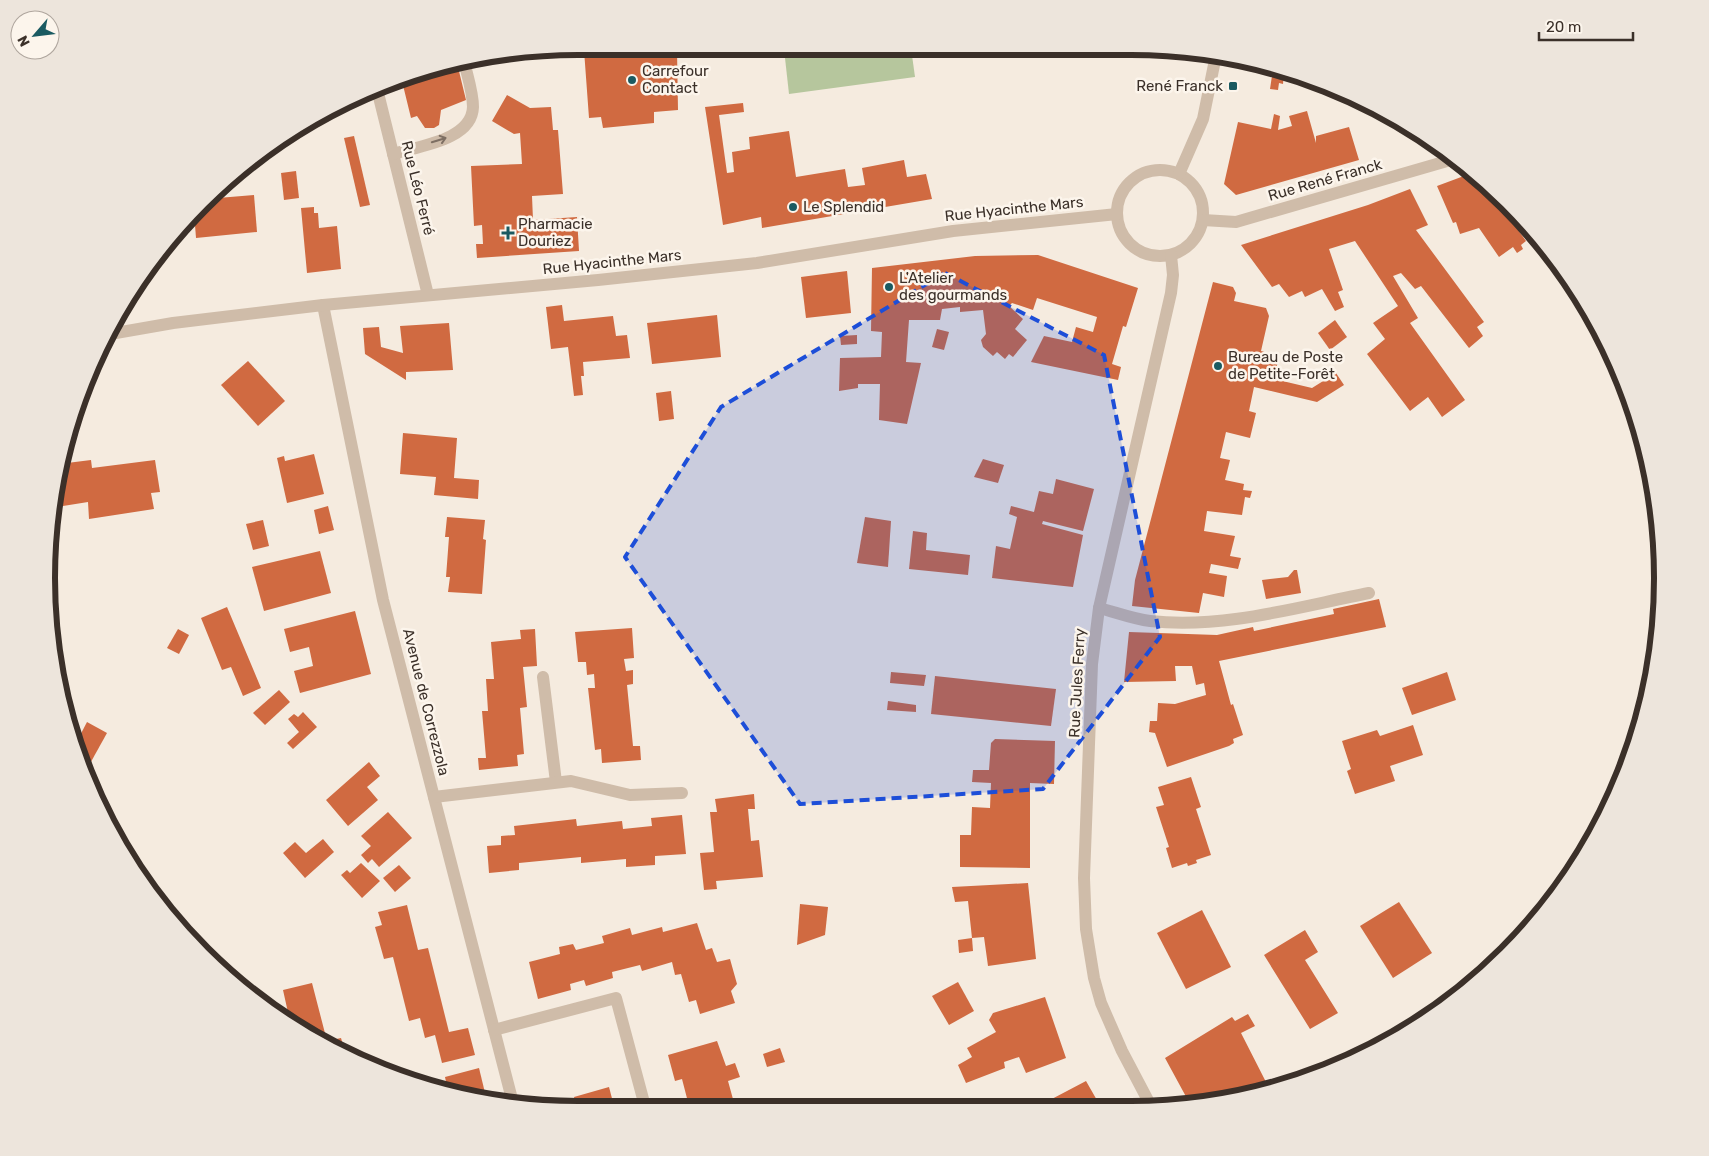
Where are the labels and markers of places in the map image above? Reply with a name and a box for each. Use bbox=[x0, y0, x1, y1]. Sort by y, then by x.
place label: Carrefour Contact bbox=[642, 62, 709, 97]
marker: Carrefour Contact bbox=[626, 74, 638, 86]
place label: René Franck bbox=[1136, 77, 1223, 95]
marker: René Franck bbox=[1227, 80, 1239, 92]
place label: Le Splendid bbox=[803, 198, 884, 216]
marker: Le Splendid bbox=[787, 201, 799, 213]
place label: Pharmacie Douriez bbox=[518, 215, 593, 250]
marker: Pharmacie Douriez bbox=[502, 227, 514, 239]
place label: L'Atelier des gourmands bbox=[899, 269, 1008, 304]
marker: L'Atelier des gourmands bbox=[883, 281, 895, 293]
place label: Bureau de Poste de Petite-Forêt bbox=[1228, 348, 1343, 383]
marker: Bureau de Poste de Petite-Forêt bbox=[1212, 360, 1224, 372]

